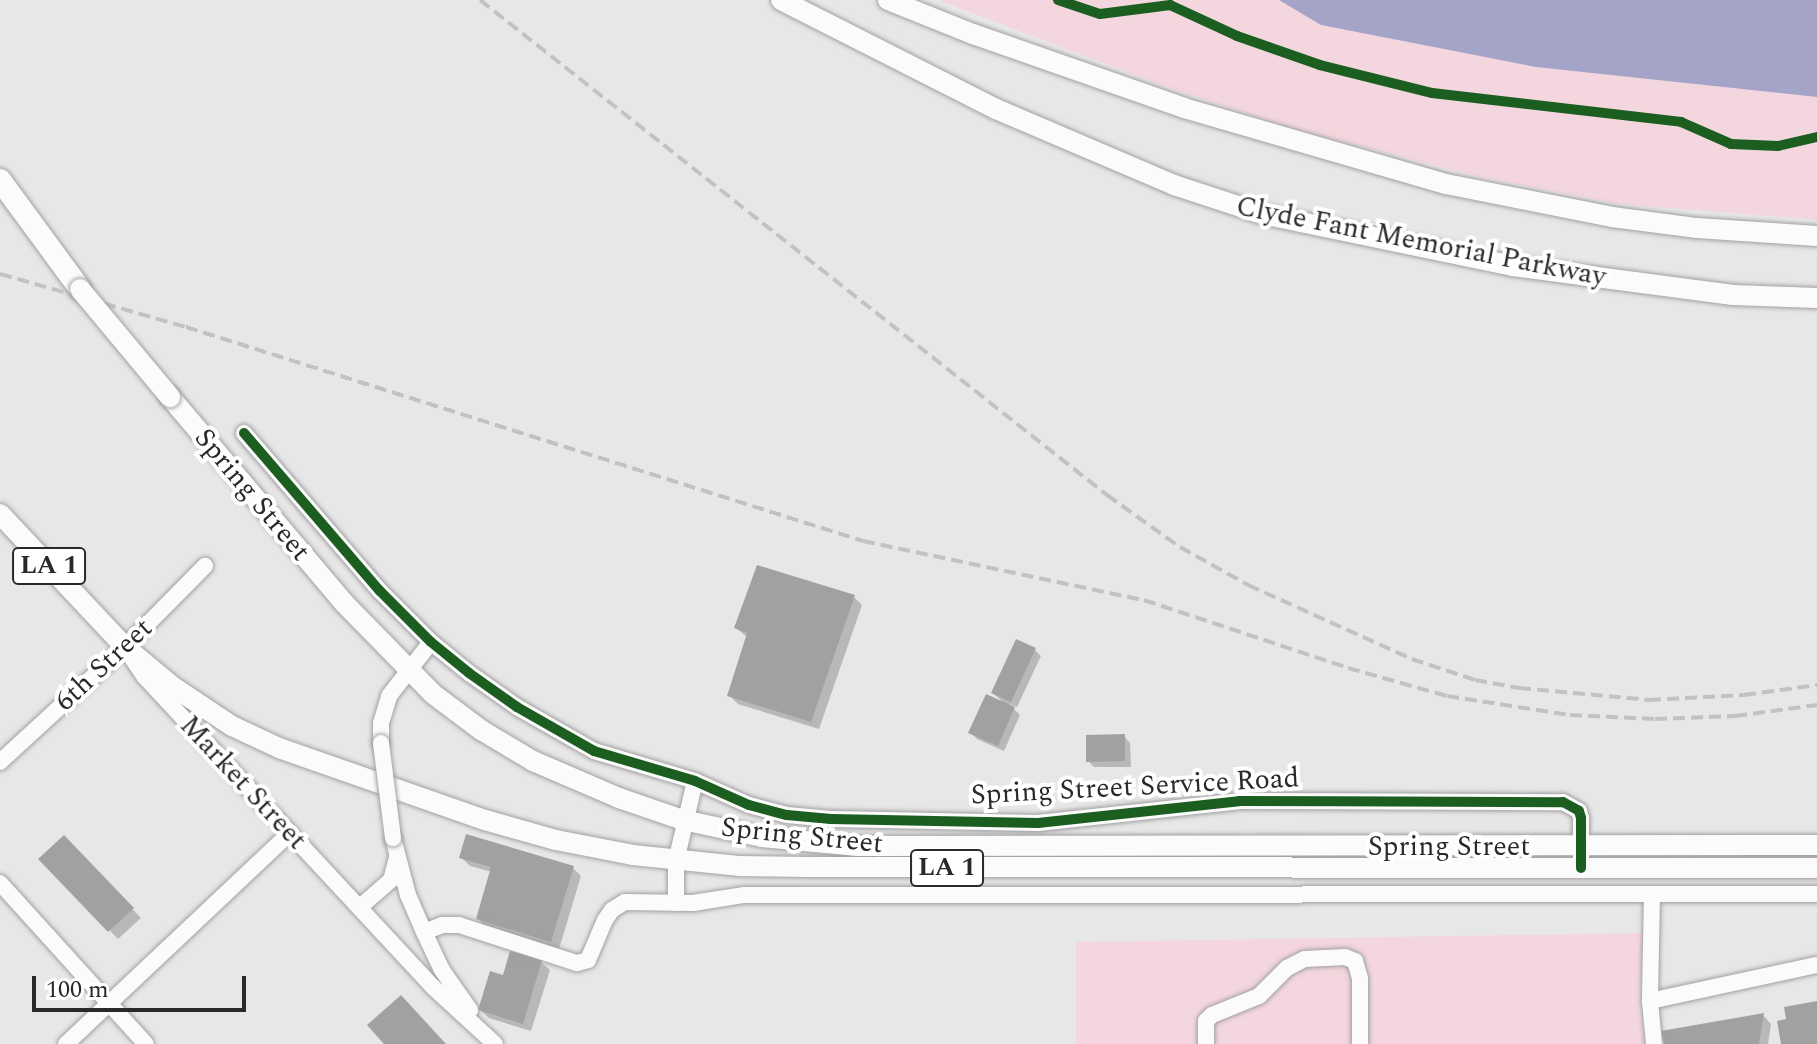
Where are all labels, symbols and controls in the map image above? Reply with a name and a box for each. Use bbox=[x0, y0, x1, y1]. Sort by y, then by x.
street label: Clyde Fant Memorial Parkway bbox=[1233, 190, 1609, 294]
street label: Spring Street bbox=[187, 422, 317, 568]
road number: LA 1 bbox=[11, 544, 87, 588]
street label: 6th Street bbox=[48, 612, 160, 718]
street label: Market Street bbox=[173, 709, 313, 857]
street label: Spring Street Service Road bbox=[970, 762, 1300, 812]
street label: Spring Street bbox=[719, 811, 885, 861]
street label: Spring Street bbox=[1368, 830, 1530, 864]
road number: LA 1 bbox=[909, 846, 985, 890]
scale bar bbox=[36, 960, 250, 1010]
text: 100 m bbox=[46, 972, 109, 1008]

